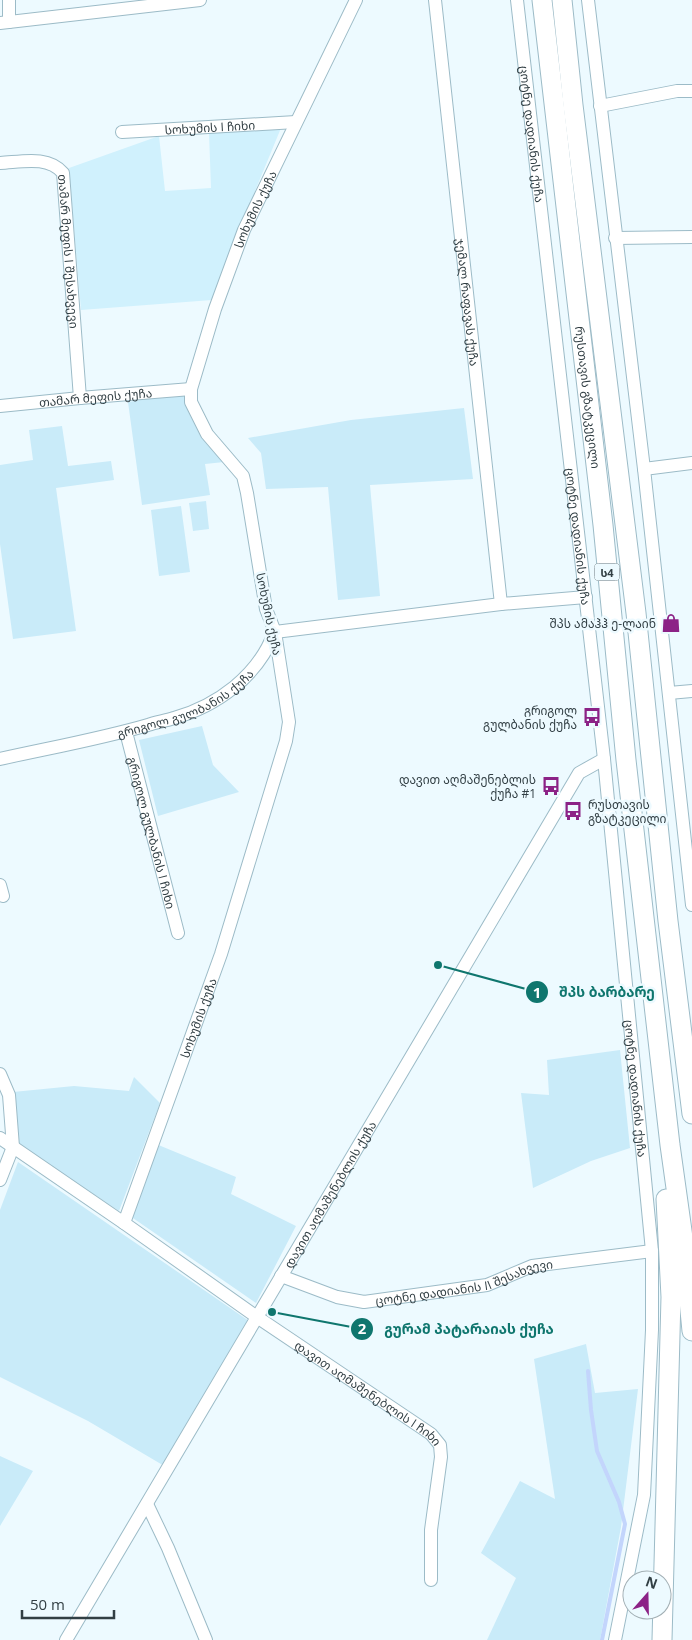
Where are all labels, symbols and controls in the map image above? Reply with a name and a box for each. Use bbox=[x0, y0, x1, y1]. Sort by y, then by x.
street label: ცოტნე დადიანის ქუჩა bbox=[516, 65, 549, 204]
street label: სოხუმის I ჩიხი bbox=[164, 116, 256, 138]
street label: სოხუმის ქუჩა bbox=[230, 167, 280, 250]
street label: თამარ მეფის I შესახვევი bbox=[55, 174, 83, 329]
street label: ჯემალ რაფავას ქუჩა bbox=[453, 237, 483, 367]
street label: რუსთავის გზატკეცილი bbox=[571, 325, 605, 470]
street label: თამარ მეფის ქუჩა bbox=[38, 384, 153, 411]
street label: ცოტნე დადიანის ქუჩა bbox=[562, 467, 595, 606]
road number: ს4 bbox=[594, 564, 620, 580]
street label: სოხუმის ქუჩა bbox=[252, 571, 286, 657]
shop icon: შპს ამაჰჰ ე-ლაინ bbox=[660, 612, 682, 634]
place label: შპს ამაჰჰ ე-ლაინ bbox=[550, 615, 656, 632]
street label: გრიგოლ გულბანის ქუჩა bbox=[115, 665, 257, 742]
place label: გრიგოლ გულბანის ქუჩა bbox=[483, 702, 577, 733]
bus stop icon: გრიგოლ გულბანის ქუჩა bbox=[581, 706, 603, 728]
street label: გრიგოლ გულბანის I ჩიხი bbox=[124, 755, 180, 911]
place label: დავით აღმაშენებლის ქუჩა #1 bbox=[399, 771, 536, 802]
bus stop icon: დავით აღმაშენებლის ქუჩა #1 bbox=[540, 775, 562, 797]
place label: რუსთავის გზატკეცილი bbox=[588, 796, 667, 827]
bus stop icon: რუსთავის გზატკეცილი bbox=[562, 800, 584, 822]
street label: სოხუმის ქუჩა bbox=[176, 976, 220, 1060]
callout: შპს ბარბარე bbox=[524, 978, 665, 1007]
text: 1 bbox=[533, 982, 541, 1002]
text: შპს ბარბარე bbox=[559, 982, 655, 1001]
street label: ცოტნე დადიანის ქუჩა bbox=[621, 1019, 651, 1158]
street label: დავით აღმაშენებლის ქუჩა bbox=[280, 1117, 380, 1271]
street label: ცოტნე დადიანის II შესახვევი bbox=[374, 1255, 554, 1309]
callout: გურამ პატარაიას ქუჩა bbox=[349, 1315, 564, 1344]
text: 2 bbox=[358, 1318, 367, 1338]
text: გურამ პატარაიას ქუჩა bbox=[384, 1319, 554, 1338]
street label: დავით აღმაშენებლის I ჩიხი bbox=[292, 1336, 446, 1449]
north arrow bbox=[622, 1570, 672, 1620]
text: N bbox=[643, 1571, 660, 1593]
scale bar bbox=[22, 1588, 115, 1620]
text: 50 m bbox=[30, 1594, 65, 1614]

